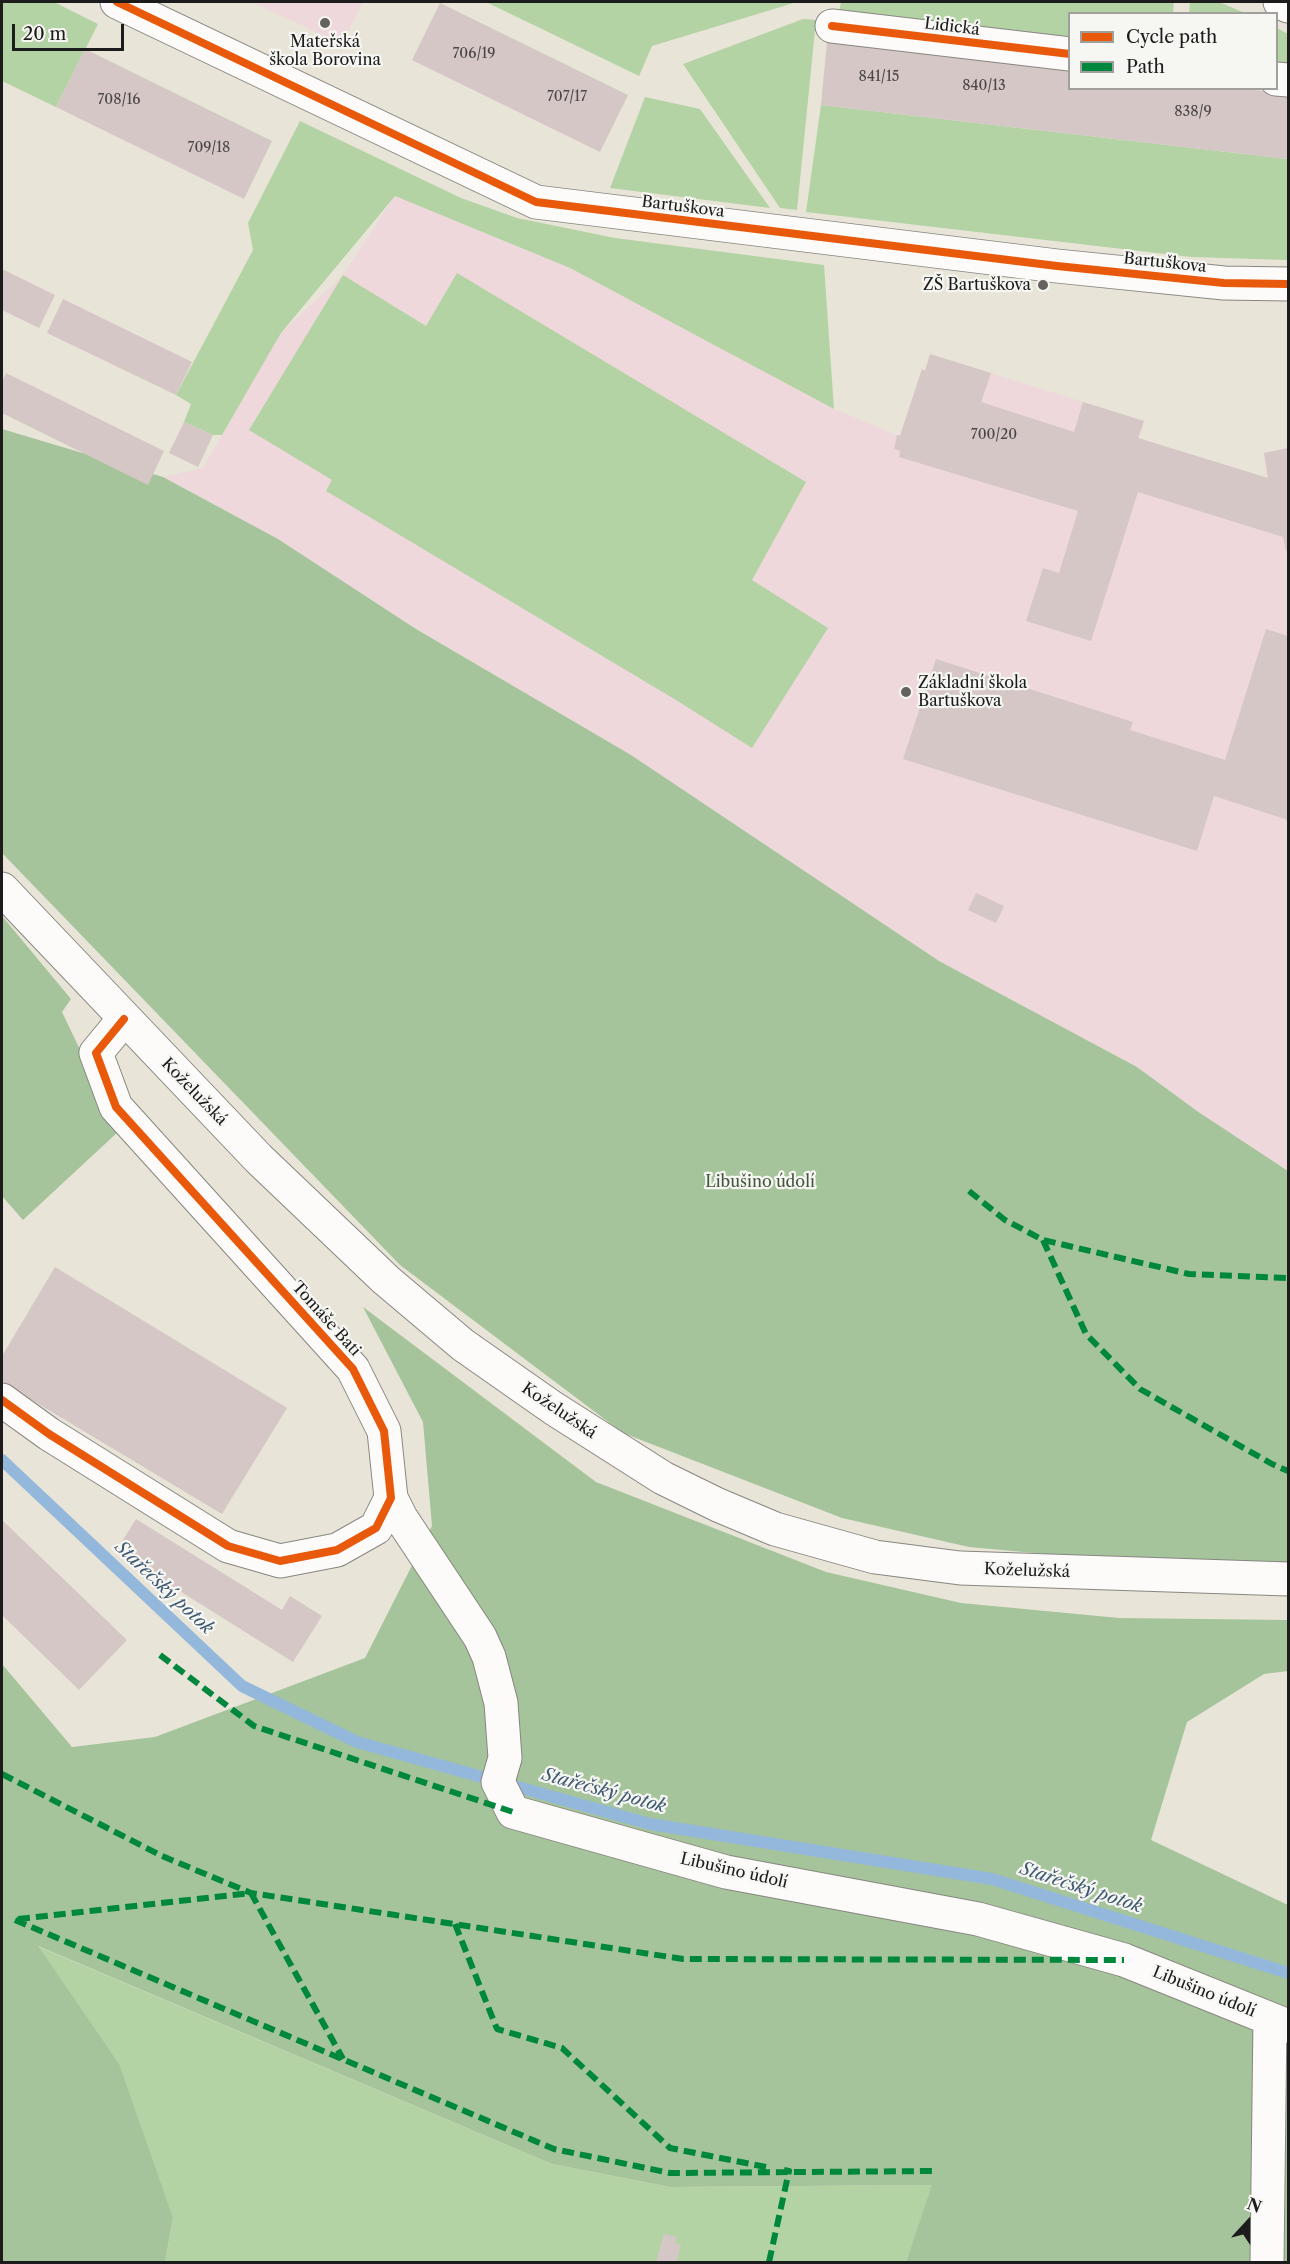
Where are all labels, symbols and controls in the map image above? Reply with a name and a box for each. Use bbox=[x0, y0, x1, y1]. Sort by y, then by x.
scale bar bbox=[15, 12, 128, 50]
legend bbox=[1068, 12, 1278, 90]
street label: Lidická bbox=[923, 14, 981, 40]
marker: Mateřská škola Borovina bbox=[318, 16, 332, 30]
text: 20 m bbox=[23, 23, 66, 45]
text: Cycle path bbox=[1126, 26, 1217, 48]
place label: Mateřská škola Borovina bbox=[269, 32, 381, 70]
house number: 706/19 bbox=[452, 46, 496, 62]
text: Path bbox=[1126, 56, 1165, 78]
house number: 841/15 bbox=[859, 69, 899, 85]
house number: 840/13 bbox=[962, 78, 1006, 94]
house number: 707/17 bbox=[547, 89, 587, 105]
house number: 708/16 bbox=[97, 92, 141, 108]
house number: 838/9 bbox=[1174, 104, 1212, 120]
house number: 709/18 bbox=[188, 140, 230, 156]
street label: Bartuškova bbox=[640, 192, 726, 222]
street label: Bartuškova bbox=[1122, 249, 1208, 277]
place label: ZŠ Bartuškova bbox=[923, 275, 1031, 295]
marker: ZŠ Bartuškova bbox=[1036, 278, 1050, 292]
house number: 700/20 bbox=[971, 427, 1017, 443]
place label: Základní škola Bartuškova bbox=[918, 673, 1027, 711]
marker: Základní škola Bartuškova bbox=[899, 685, 913, 699]
street label: Koželužská bbox=[157, 1054, 231, 1130]
park label: Libušino údolí bbox=[705, 1172, 815, 1192]
street label: Tomáše Bati bbox=[287, 1278, 365, 1360]
street label: Koželužská bbox=[518, 1379, 600, 1443]
water label: Stařečský potok bbox=[110, 1537, 218, 1639]
street label: Koželužská bbox=[984, 1560, 1070, 1582]
water label: Stařečský potok bbox=[540, 1764, 668, 1818]
street label: Libušino údolí bbox=[678, 1849, 790, 1893]
water label: Stařečský potok bbox=[1017, 1858, 1145, 1918]
street label: Libušino údolí bbox=[1150, 1963, 1258, 2021]
north arrow bbox=[1218, 2192, 1278, 2252]
text: N bbox=[1244, 2193, 1265, 2217]

